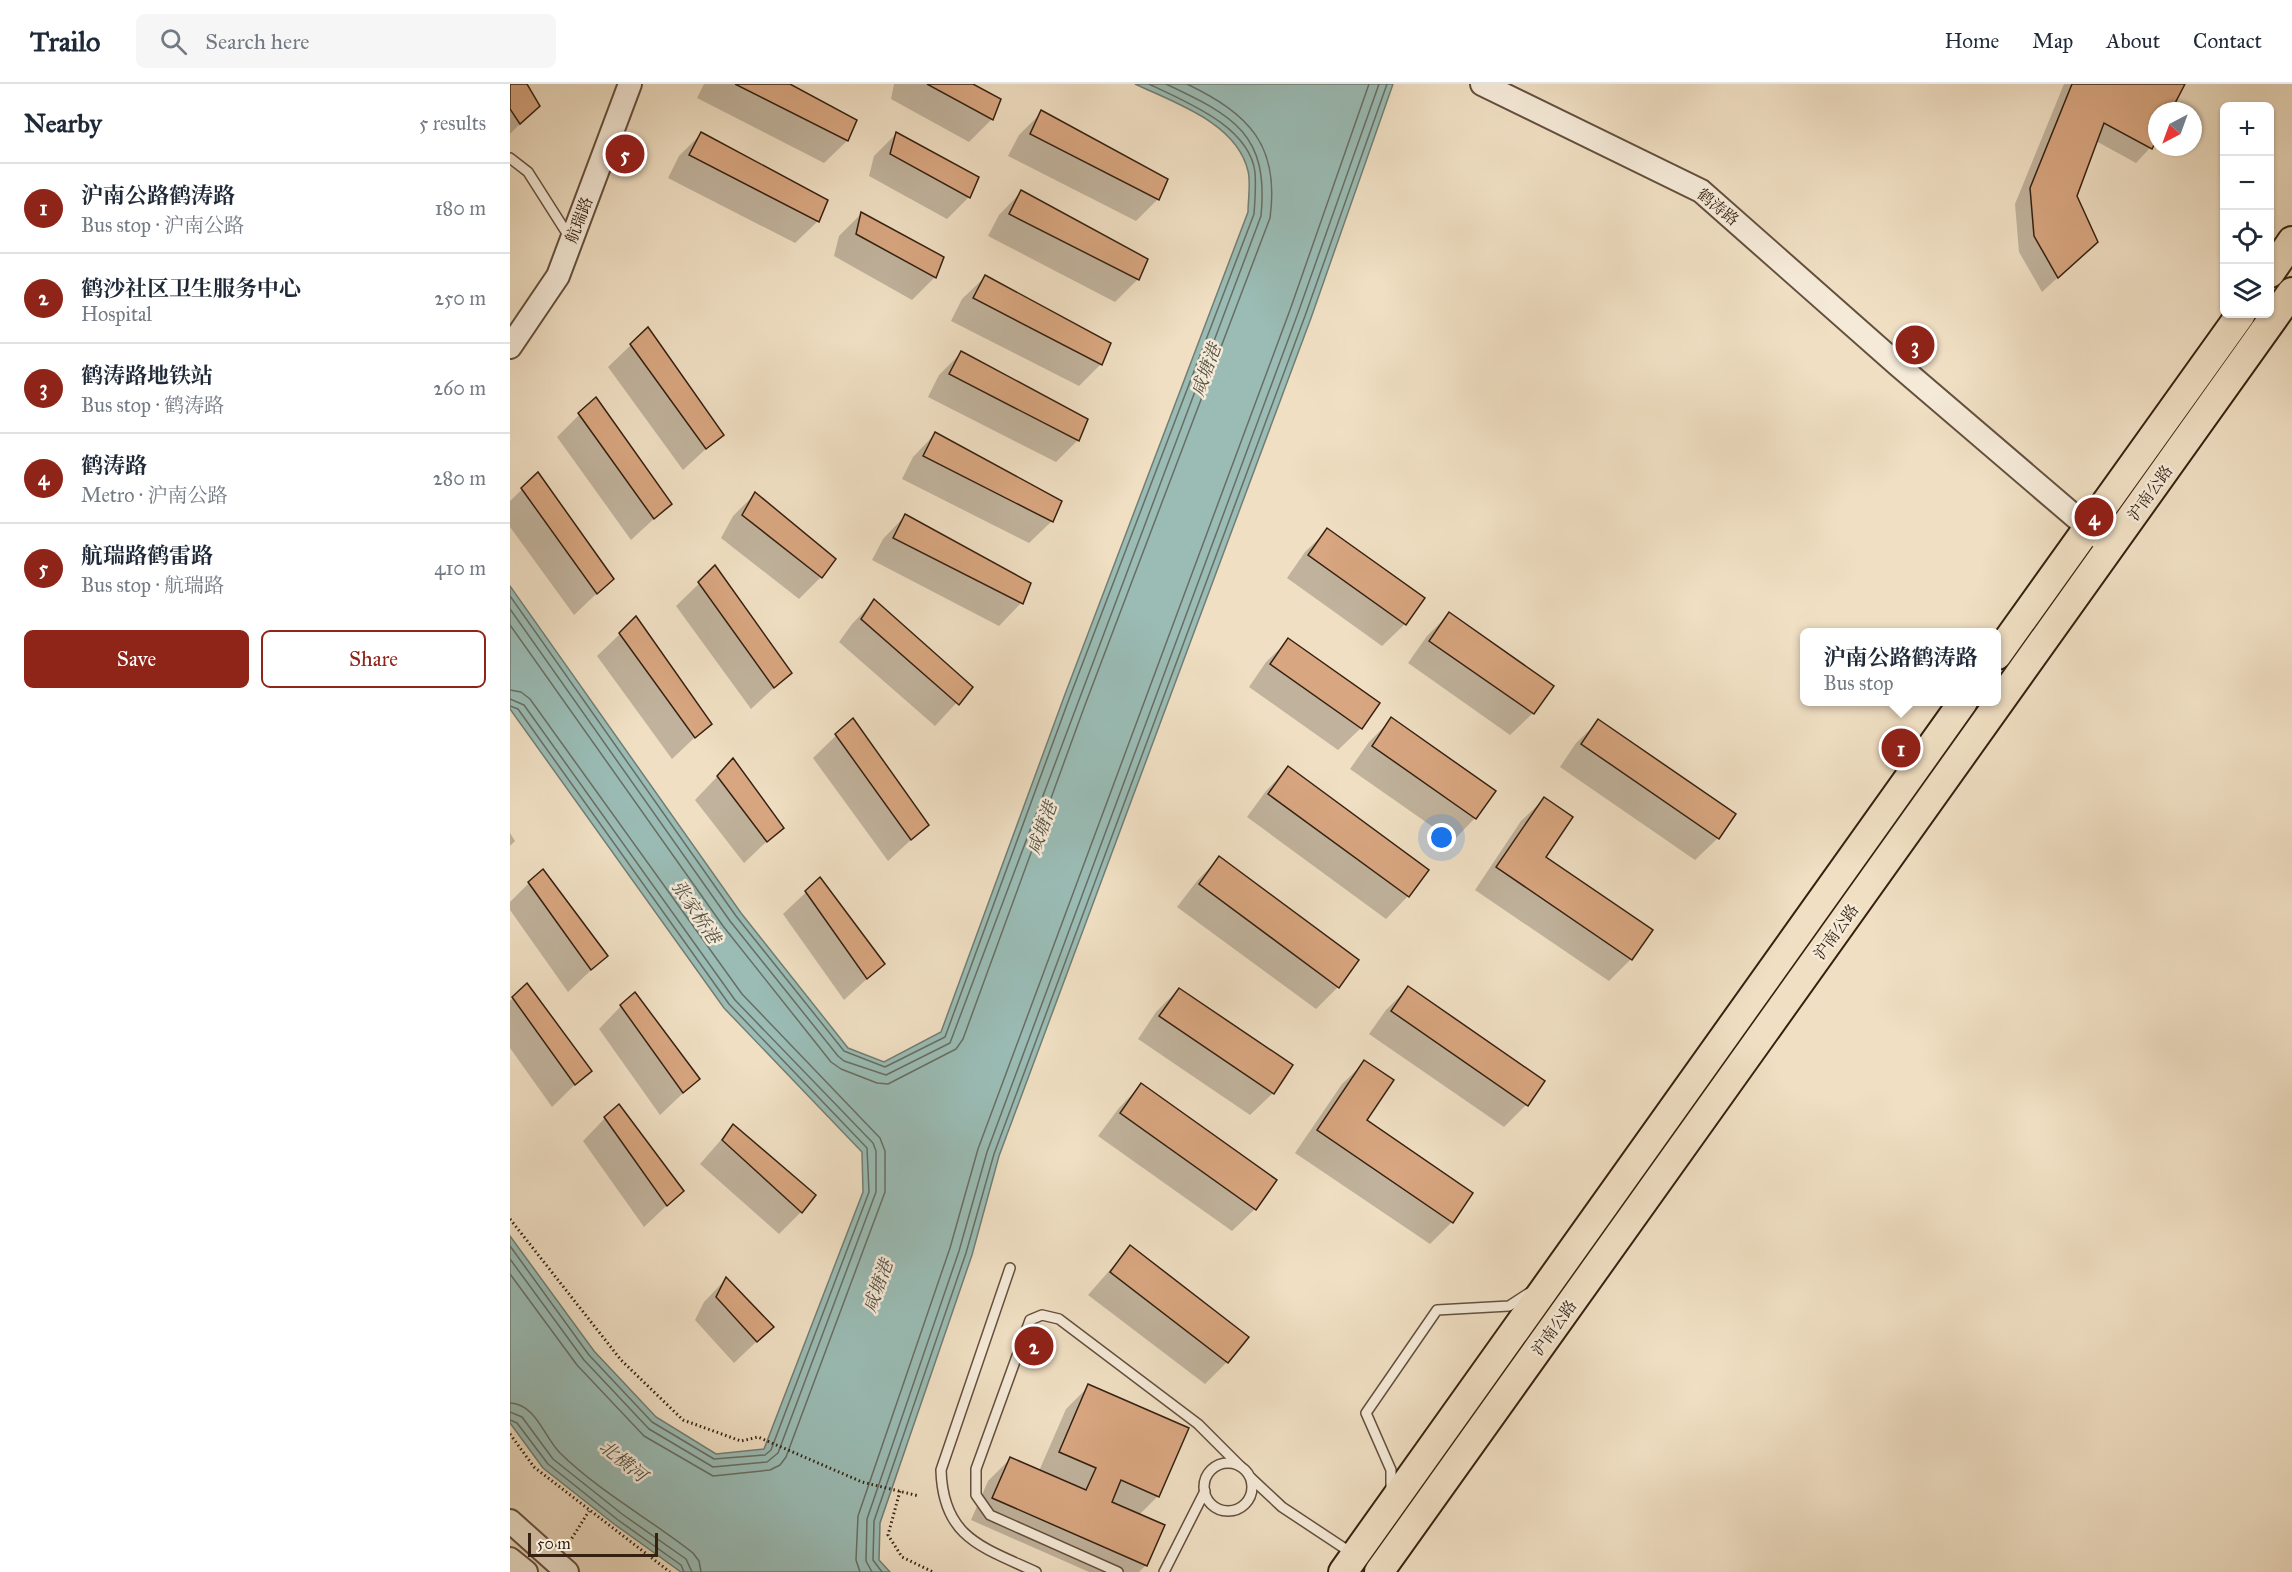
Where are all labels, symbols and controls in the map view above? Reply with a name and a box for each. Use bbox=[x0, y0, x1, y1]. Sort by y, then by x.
search box bbox=[136, 14, 556, 68]
text: Trailo bbox=[30, 24, 100, 59]
icon: search bbox=[157, 25, 190, 58]
text: Search here bbox=[205, 28, 309, 55]
text: Home bbox=[1944, 28, 1999, 54]
text: Map bbox=[2032, 28, 2073, 54]
text: About bbox=[2106, 28, 2160, 54]
text: Contact bbox=[2193, 28, 2262, 54]
north arrow bbox=[2148, 102, 2202, 156]
map controls bbox=[2220, 102, 2274, 318]
button: + bbox=[2220, 102, 2274, 156]
text: Nearby bbox=[24, 107, 102, 139]
text: 5 results bbox=[419, 111, 486, 135]
pin: 5 bbox=[606, 132, 644, 176]
button: − bbox=[2220, 156, 2274, 210]
text: 沪南公路鹤涛路 bbox=[81, 182, 235, 209]
street label: 鹤涛路 bbox=[1693, 185, 1743, 229]
street label: 航瑞路 bbox=[562, 194, 596, 246]
text: 1 bbox=[40, 196, 47, 220]
text: 180 m bbox=[435, 196, 486, 220]
button: locate bbox=[2220, 210, 2274, 264]
text: Bus stop · 沪南公路 bbox=[81, 213, 244, 237]
button: layers bbox=[2220, 264, 2274, 318]
text: 鹤沙社区卫生服务中心 bbox=[81, 275, 301, 302]
text: 2 bbox=[39, 286, 48, 310]
text: 250 m bbox=[434, 286, 486, 310]
text: Hospital bbox=[81, 302, 152, 326]
pin: 3 bbox=[1896, 322, 1934, 368]
water label: 咸塘港 bbox=[1186, 339, 1226, 399]
text: 鹤涛路地铁站 bbox=[81, 362, 213, 389]
text: 3 bbox=[40, 376, 48, 400]
text: 260 m bbox=[433, 376, 486, 400]
text: Bus stop · 鹤涛路 bbox=[81, 393, 224, 417]
text: 鹤涛路 bbox=[81, 452, 147, 479]
street label: 沪南公路 bbox=[2124, 462, 2176, 524]
text: 4 bbox=[38, 466, 49, 490]
text: 280 m bbox=[433, 466, 486, 490]
text: Metro · 沪南公路 bbox=[81, 483, 227, 507]
pin: 4 bbox=[2074, 494, 2114, 540]
text: 航瑞路鹤雷路 bbox=[81, 542, 213, 569]
text: 5 bbox=[39, 556, 48, 580]
text: 410 m bbox=[434, 556, 486, 580]
text: Bus stop · 航瑞路 bbox=[81, 573, 224, 597]
popup bbox=[1800, 628, 2001, 706]
button: Save bbox=[24, 630, 249, 688]
button: Share bbox=[261, 630, 486, 688]
text: 沪南公路鹤涛路 bbox=[1823, 644, 1978, 671]
text: Bus stop bbox=[1823, 671, 1894, 695]
pin: 1 bbox=[1882, 726, 1920, 770]
water label: 咸塘港 bbox=[1022, 797, 1062, 857]
your location bbox=[1427, 823, 1456, 852]
water label: 张家桥港 bbox=[667, 876, 726, 950]
street label: 沪南公路 bbox=[1810, 901, 1862, 963]
water label: 咸塘港 bbox=[858, 1255, 898, 1315]
street label: 沪南公路 bbox=[1528, 1297, 1580, 1359]
pin: 2 bbox=[1014, 1324, 1054, 1368]
water label: 北横河 bbox=[595, 1435, 653, 1488]
scale bar bbox=[528, 1530, 658, 1558]
text: 50 m bbox=[537, 1534, 571, 1553]

